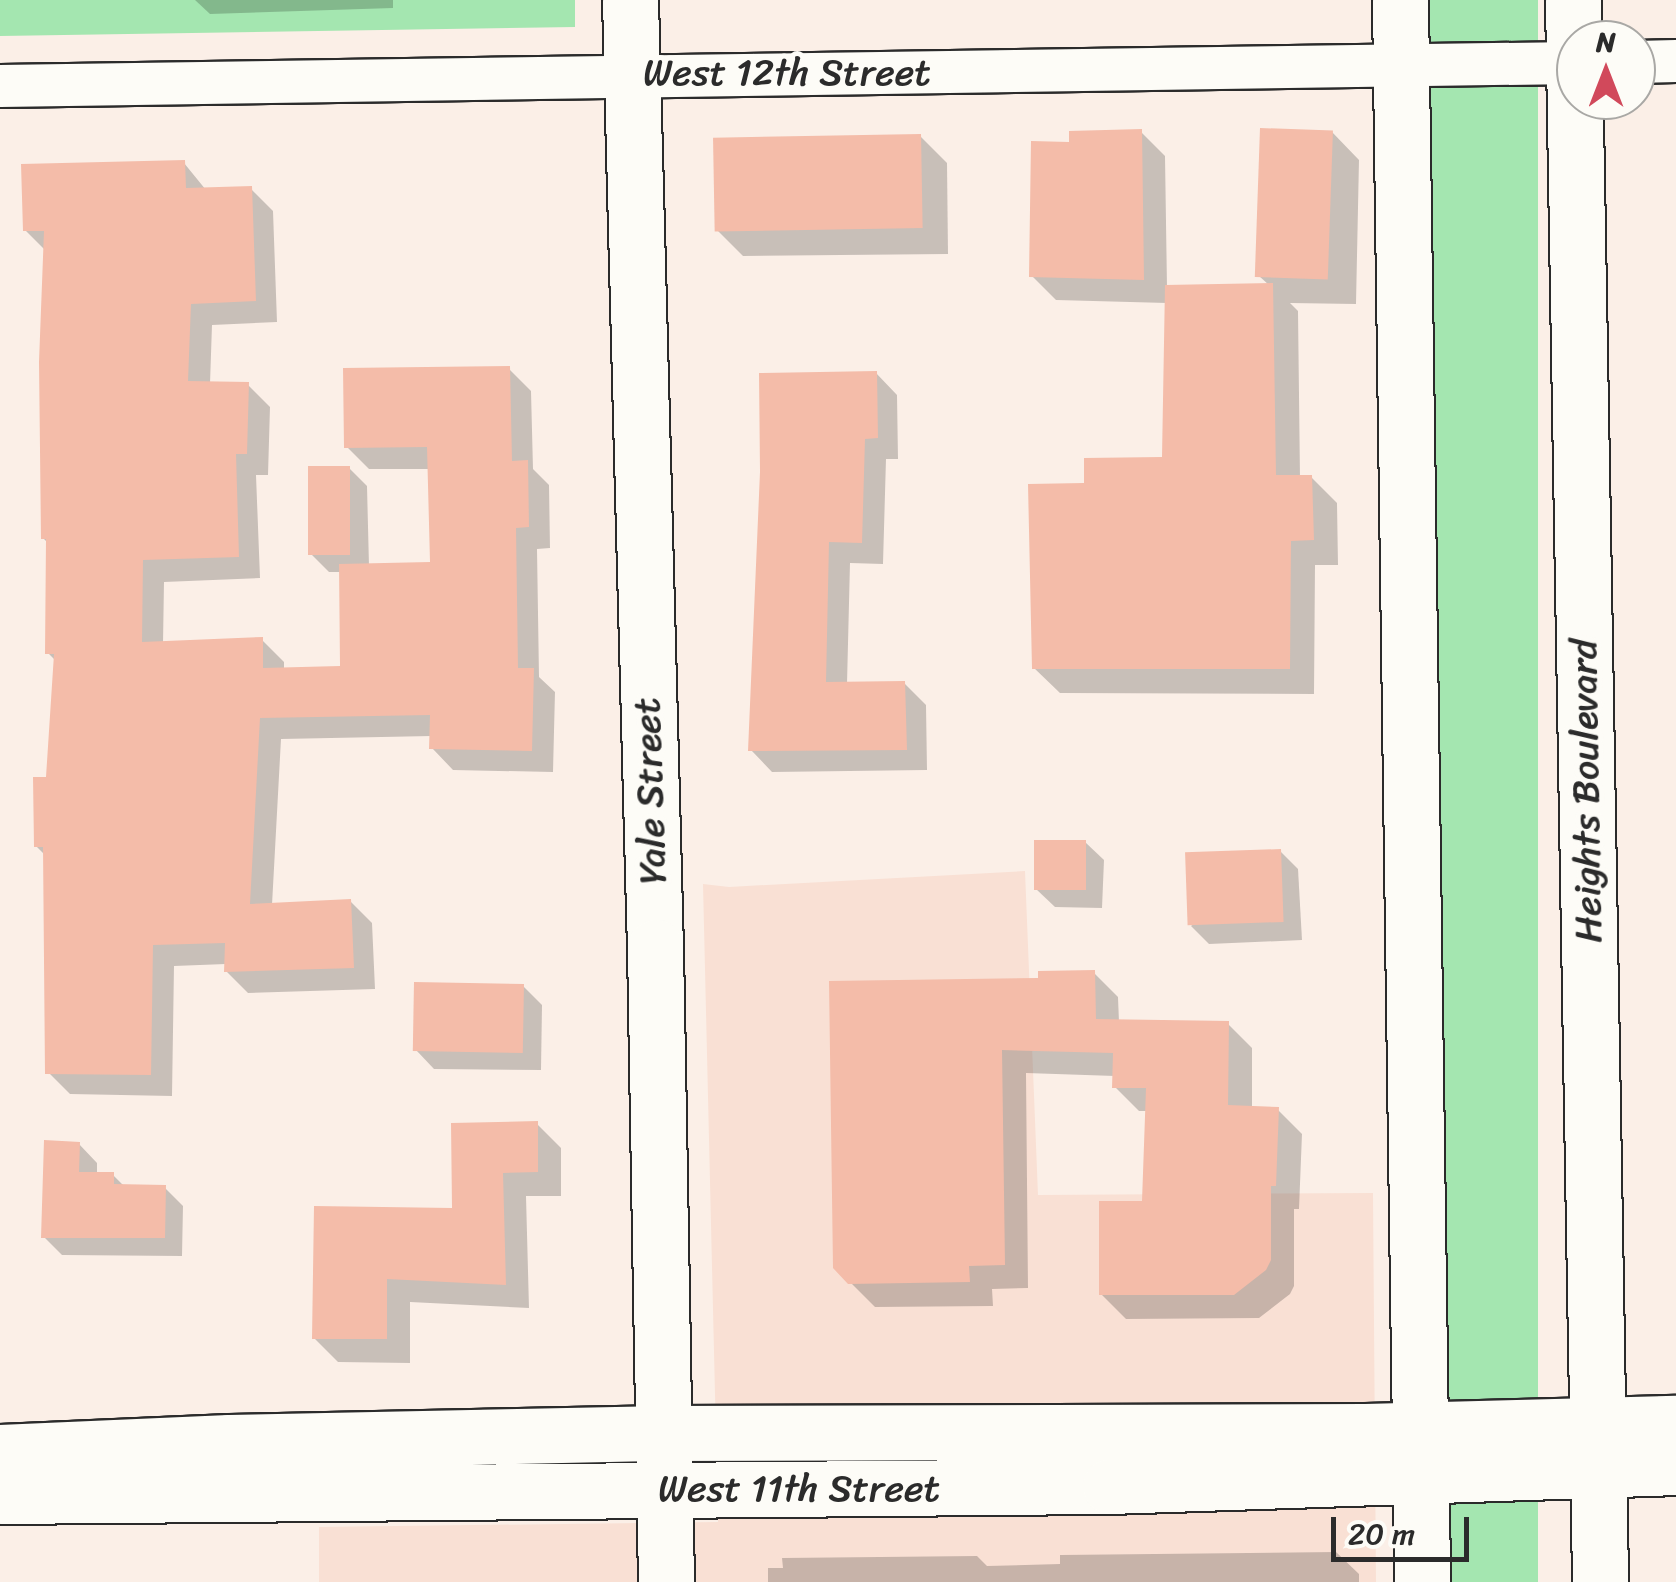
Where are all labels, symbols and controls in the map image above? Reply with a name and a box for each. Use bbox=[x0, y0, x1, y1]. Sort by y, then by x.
text: N bbox=[1596, 17, 1616, 66]
north arrow bbox=[1556, 20, 1656, 120]
street label: West 12th Street bbox=[643, 50, 931, 96]
street label: Heights Boulevard bbox=[1561, 639, 1611, 943]
street label: Yale Street bbox=[624, 697, 676, 885]
street label: West 11th Street bbox=[658, 1466, 940, 1512]
scale bar bbox=[1336, 1497, 1474, 1559]
text: 20 m bbox=[1348, 1507, 1415, 1561]

